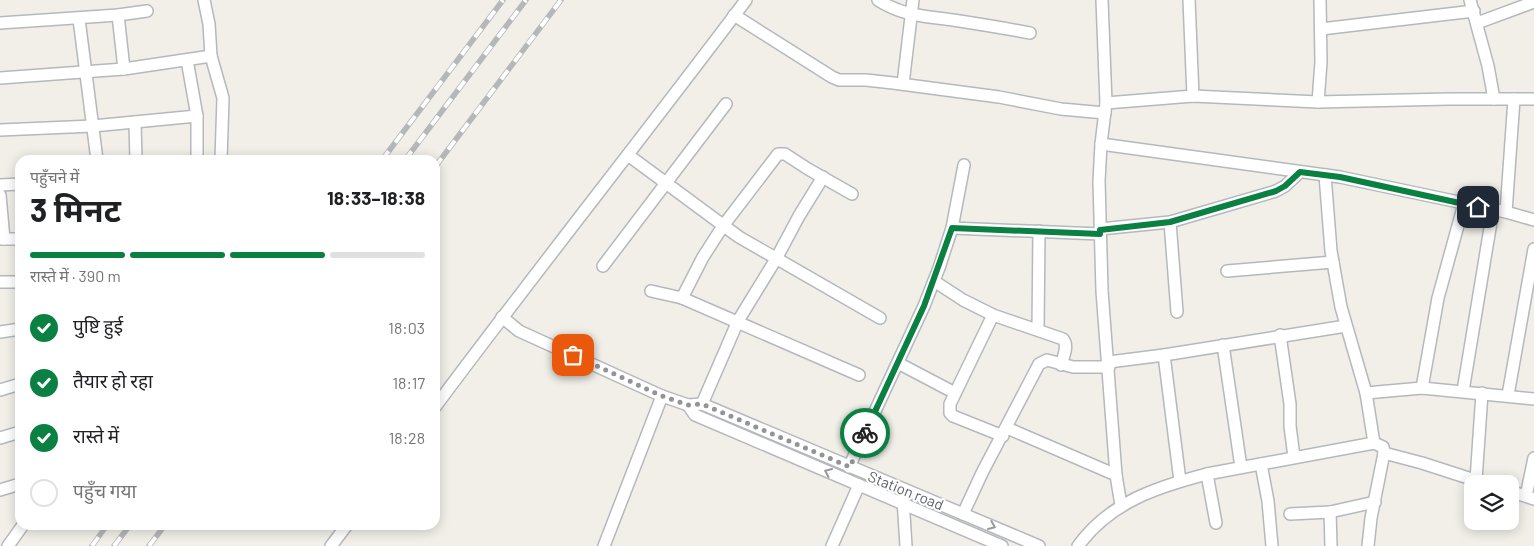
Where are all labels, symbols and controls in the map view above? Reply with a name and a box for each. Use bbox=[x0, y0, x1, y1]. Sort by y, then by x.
text: पहुँचने में bbox=[30, 167, 79, 186]
text: 18:33–18:38 bbox=[327, 186, 425, 209]
pin bbox=[1457, 186, 1499, 228]
text: 3 मिनट bbox=[30, 190, 121, 228]
icon: home bbox=[1464, 193, 1492, 221]
text: रास्ते में · 390 m bbox=[30, 266, 121, 285]
icon: check bbox=[30, 314, 58, 342]
text: पुष्टि हुई bbox=[73, 314, 123, 337]
text: 18:03 bbox=[388, 318, 425, 337]
pin bbox=[552, 334, 594, 376]
icon: bag bbox=[559, 341, 587, 369]
icon: check bbox=[30, 369, 58, 397]
text: तैयार हो रहा bbox=[73, 369, 153, 392]
text: 18:17 bbox=[392, 373, 425, 392]
courier bbox=[840, 408, 890, 458]
icon: bike bbox=[851, 419, 879, 447]
icon: check bbox=[30, 424, 58, 452]
text: रास्ते में bbox=[73, 424, 119, 447]
text: 18:28 bbox=[389, 428, 425, 447]
one-way arrow bbox=[824, 467, 833, 478]
street label: Station road bbox=[866, 467, 946, 513]
map controls bbox=[1464, 475, 1519, 530]
button: layers bbox=[1464, 475, 1519, 530]
text: पहुँच गया bbox=[73, 479, 136, 502]
one-way arrow bbox=[987, 520, 996, 531]

